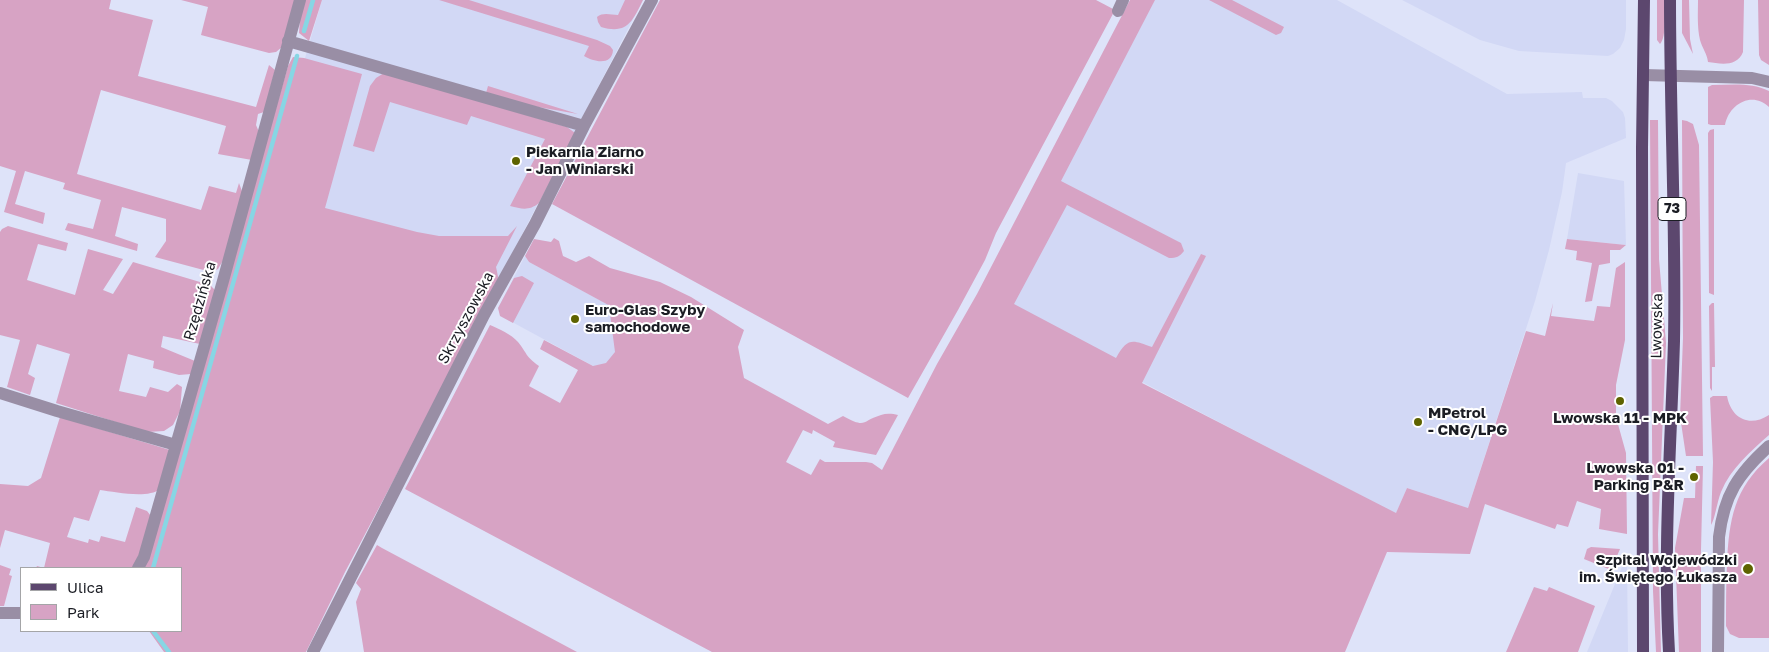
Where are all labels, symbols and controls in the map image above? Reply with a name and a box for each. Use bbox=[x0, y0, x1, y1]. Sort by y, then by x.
place label: Piekarnia Ziarno - Jan Winiarski bbox=[526, 143, 644, 178]
marker: Piekarnia Ziarno - Jan Winiarski bbox=[510, 155, 522, 167]
road number: 73 bbox=[1658, 198, 1686, 220]
street label: Rzędzińska bbox=[180, 259, 220, 343]
street label: Skrzyszowska bbox=[434, 269, 498, 367]
street label: Lwowska bbox=[1647, 293, 1667, 359]
place label: Euro-Glas Szyby samochodowe bbox=[585, 301, 705, 336]
marker: Euro-Glas Szyby samochodowe bbox=[569, 313, 581, 325]
marker: Lwowska 11 - MPK bbox=[1614, 395, 1626, 407]
place label: MPetrol - CNG/LPG bbox=[1428, 404, 1507, 439]
place label: Lwowska 11 - MPK bbox=[1553, 409, 1687, 427]
marker: MPetrol - CNG/LPG bbox=[1412, 416, 1424, 428]
place label: Lwowska 01 - Parking P&R bbox=[1586, 459, 1684, 494]
marker: Lwowska 01 - Parking P&R bbox=[1688, 471, 1700, 483]
place label: Szpital Wojewódzki im. Świętego Łukasza bbox=[1579, 551, 1737, 586]
marker: Szpital Wojewódzki im. Świętego Łukasza bbox=[1741, 562, 1755, 576]
legend bbox=[20, 567, 182, 632]
text: Ulica bbox=[67, 578, 103, 596]
text: Park bbox=[67, 603, 99, 621]

